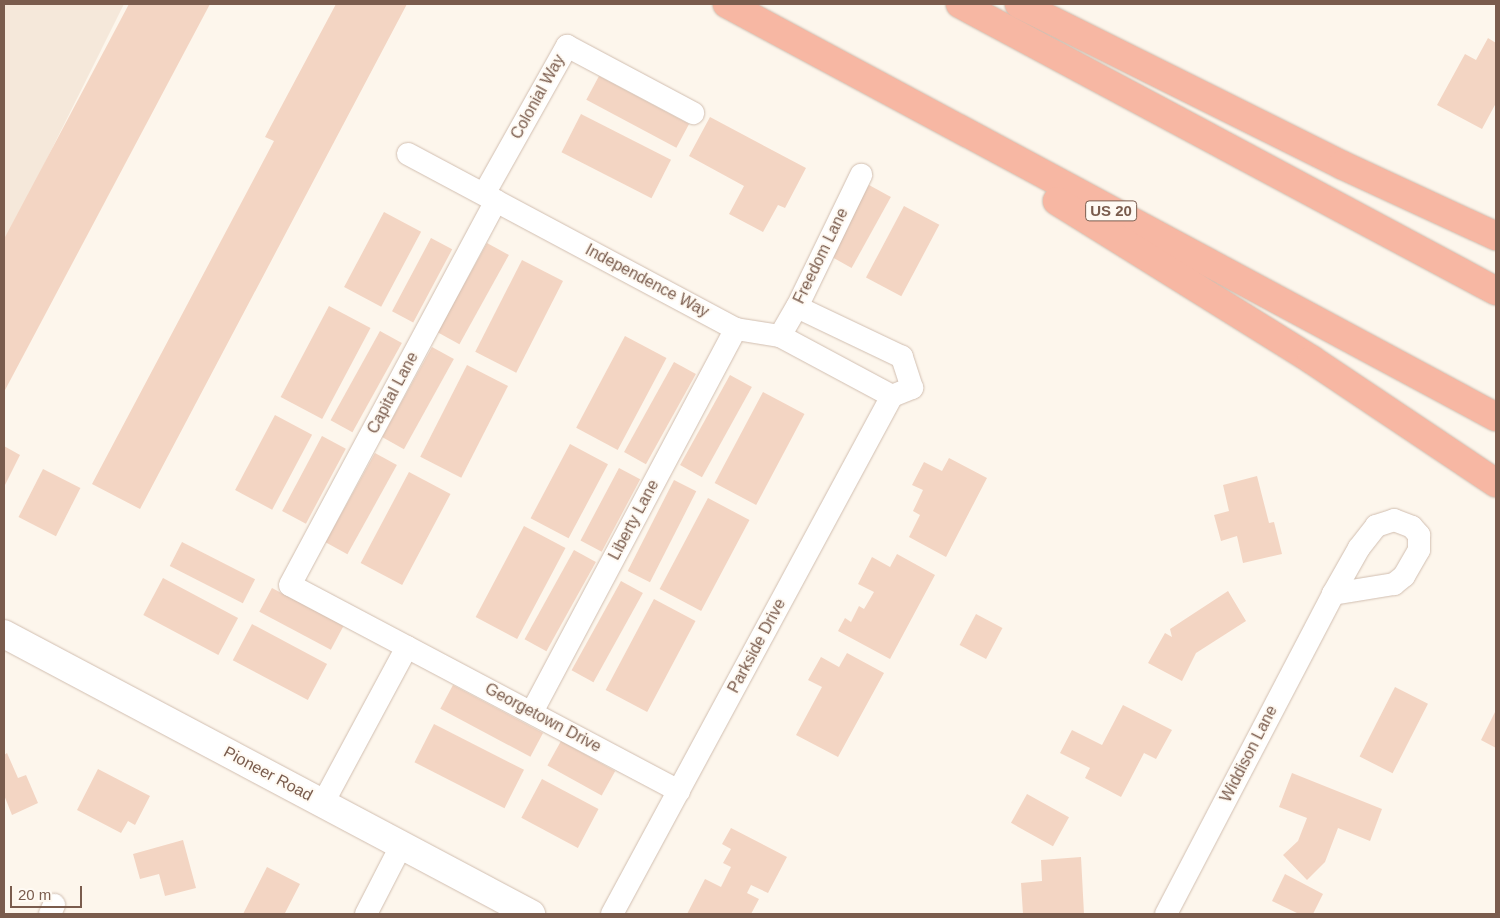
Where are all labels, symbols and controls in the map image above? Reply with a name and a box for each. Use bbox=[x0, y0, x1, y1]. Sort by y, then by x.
street label: Colonial Way bbox=[507, 51, 569, 143]
road number: US 20 bbox=[1085, 198, 1137, 224]
street label: Freedom Lane bbox=[790, 205, 852, 307]
street label: Independence Way bbox=[582, 240, 712, 322]
street label: Capital Lane bbox=[363, 349, 423, 437]
street label: Liberty Lane bbox=[605, 477, 663, 563]
street label: Parkside Drive bbox=[724, 596, 790, 696]
street label: Georgetown Drive bbox=[482, 679, 604, 757]
street label: Widdison Lane bbox=[1216, 702, 1282, 806]
street label: Pioneer Road bbox=[220, 743, 316, 805]
scale bar bbox=[12, 876, 85, 908]
text: 20 m bbox=[18, 886, 51, 903]

